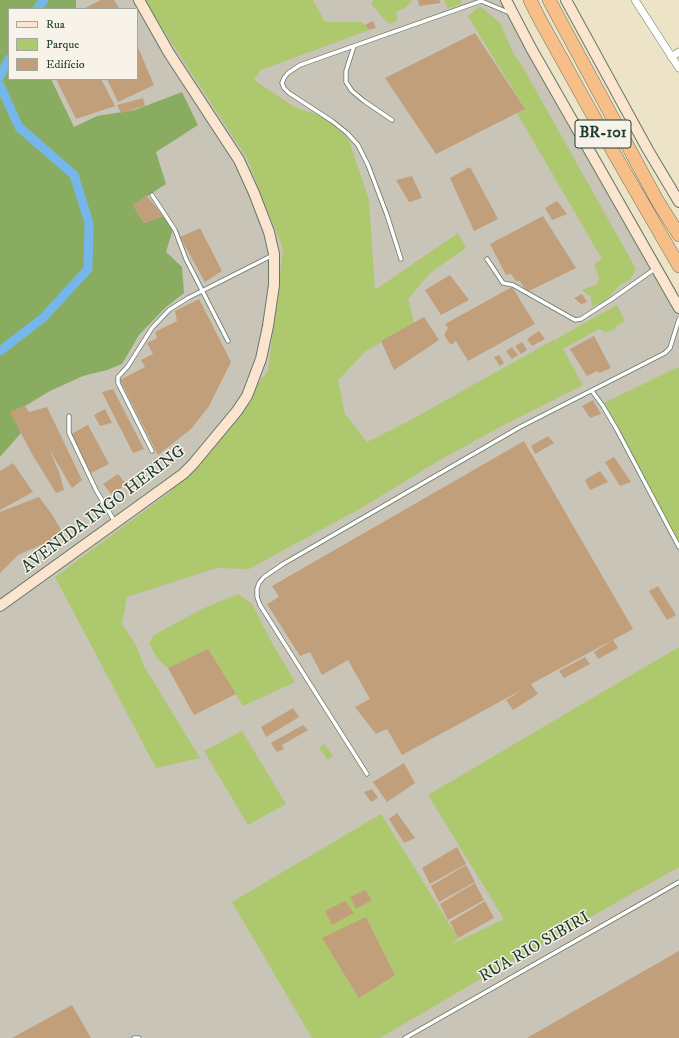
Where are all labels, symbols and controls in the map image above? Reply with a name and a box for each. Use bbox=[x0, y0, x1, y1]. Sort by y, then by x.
legend bbox=[8, 8, 138, 80]
text: Rua bbox=[46, 17, 65, 32]
text: Parque bbox=[46, 37, 79, 52]
text: Edifício bbox=[46, 57, 85, 72]
road number: BR-101 bbox=[575, 120, 631, 148]
street label: AVENIDA INGO HERING bbox=[18, 442, 190, 578]
street label: RUA RIO SIBIRI bbox=[476, 908, 594, 988]

